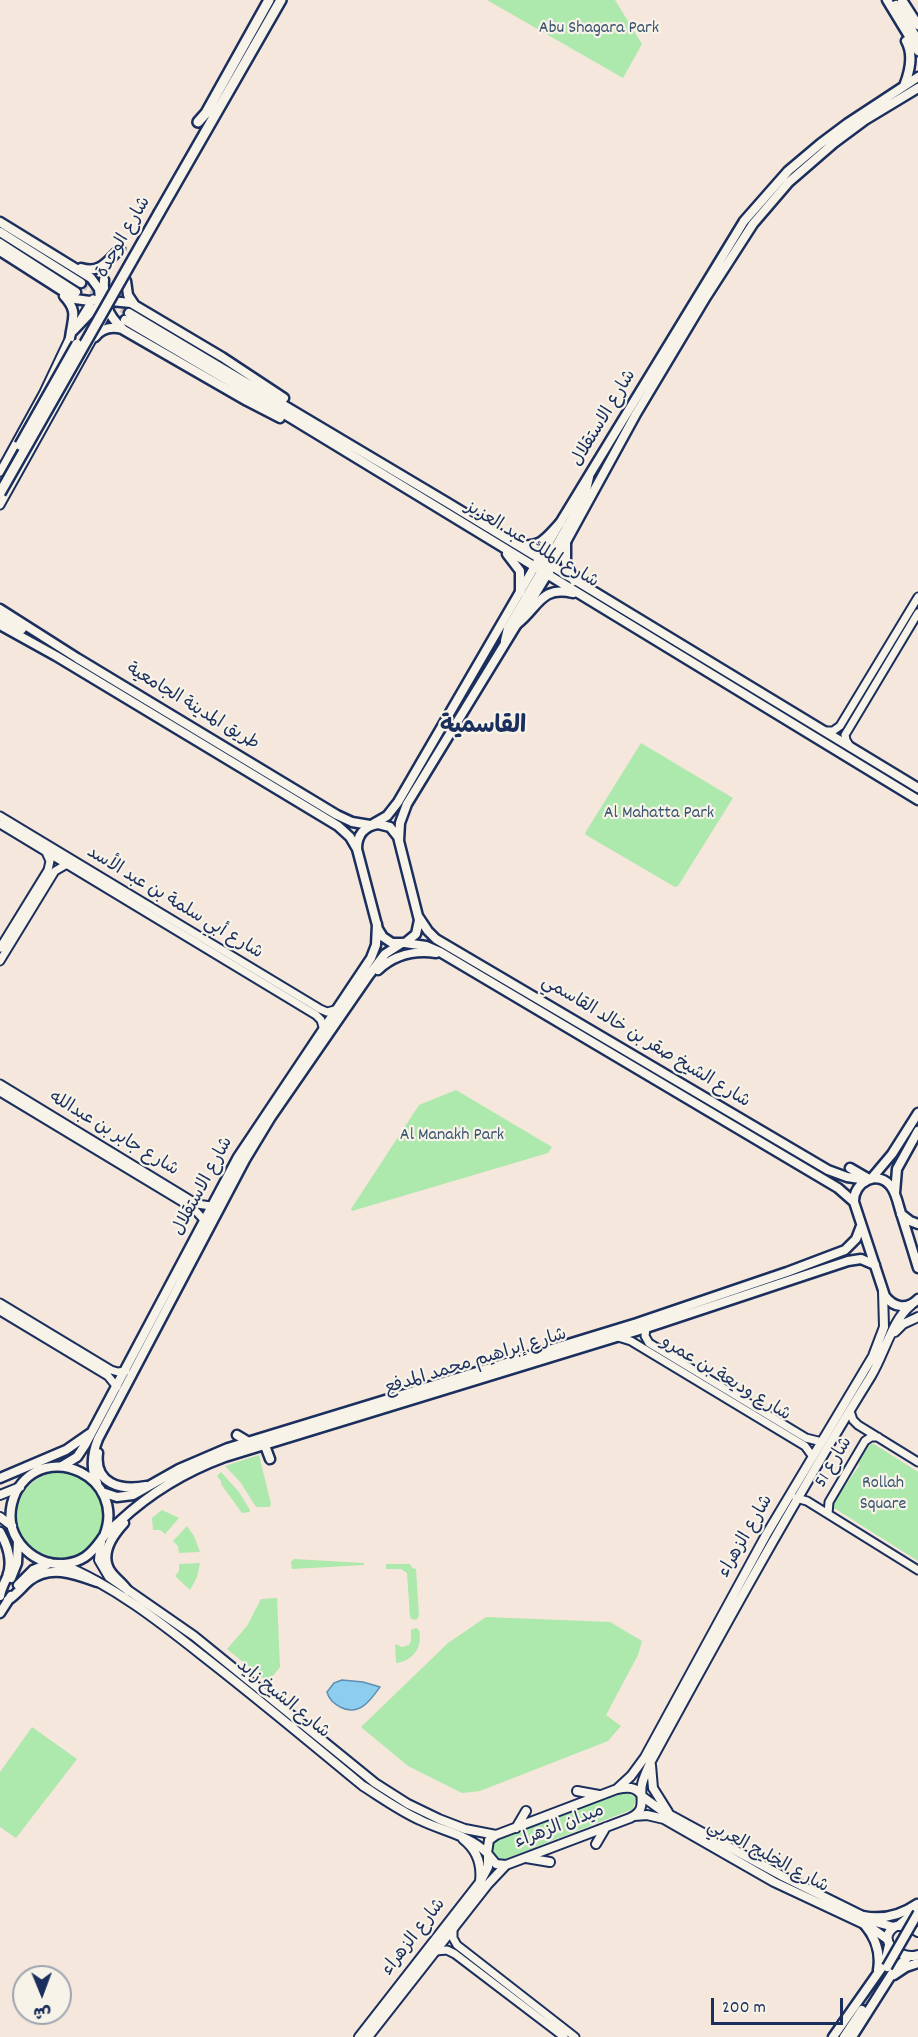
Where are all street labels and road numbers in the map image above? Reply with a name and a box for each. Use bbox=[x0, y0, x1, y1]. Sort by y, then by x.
street label: شارع الوحدة bbox=[93, 194, 157, 282]
street label: شارع الاستقلال bbox=[568, 367, 642, 471]
street label: شارع الملك عبد العزيز bbox=[460, 498, 602, 594]
street label: طريق المدينة الجامعية bbox=[121, 660, 263, 756]
street label: شارع أبي سلمة بن عبد الأسد bbox=[82, 843, 266, 965]
street label: شارع الشيخ صقر بن خالد القاسمي bbox=[537, 972, 753, 1114]
street label: شارع جابر بن عبدالله bbox=[44, 1088, 182, 1182]
street label: شارع الاستقلال bbox=[169, 1134, 239, 1240]
street label: شارع إبراهيم محمد المدفع bbox=[382, 1325, 570, 1401]
street label: شارع وديعة بن عمرو bbox=[656, 1333, 794, 1427]
street label: شارع 51 bbox=[811, 1434, 859, 1492]
street label: شارع الزهراء bbox=[715, 1492, 779, 1582]
street label: شارع الشيخ زايد bbox=[231, 1656, 333, 1744]
street label: ميدان الزهراء bbox=[512, 1801, 608, 1855]
street label: شارع الخليج العربي bbox=[703, 1817, 831, 1899]
street label: شارع الزهراء bbox=[378, 1895, 452, 1981]

